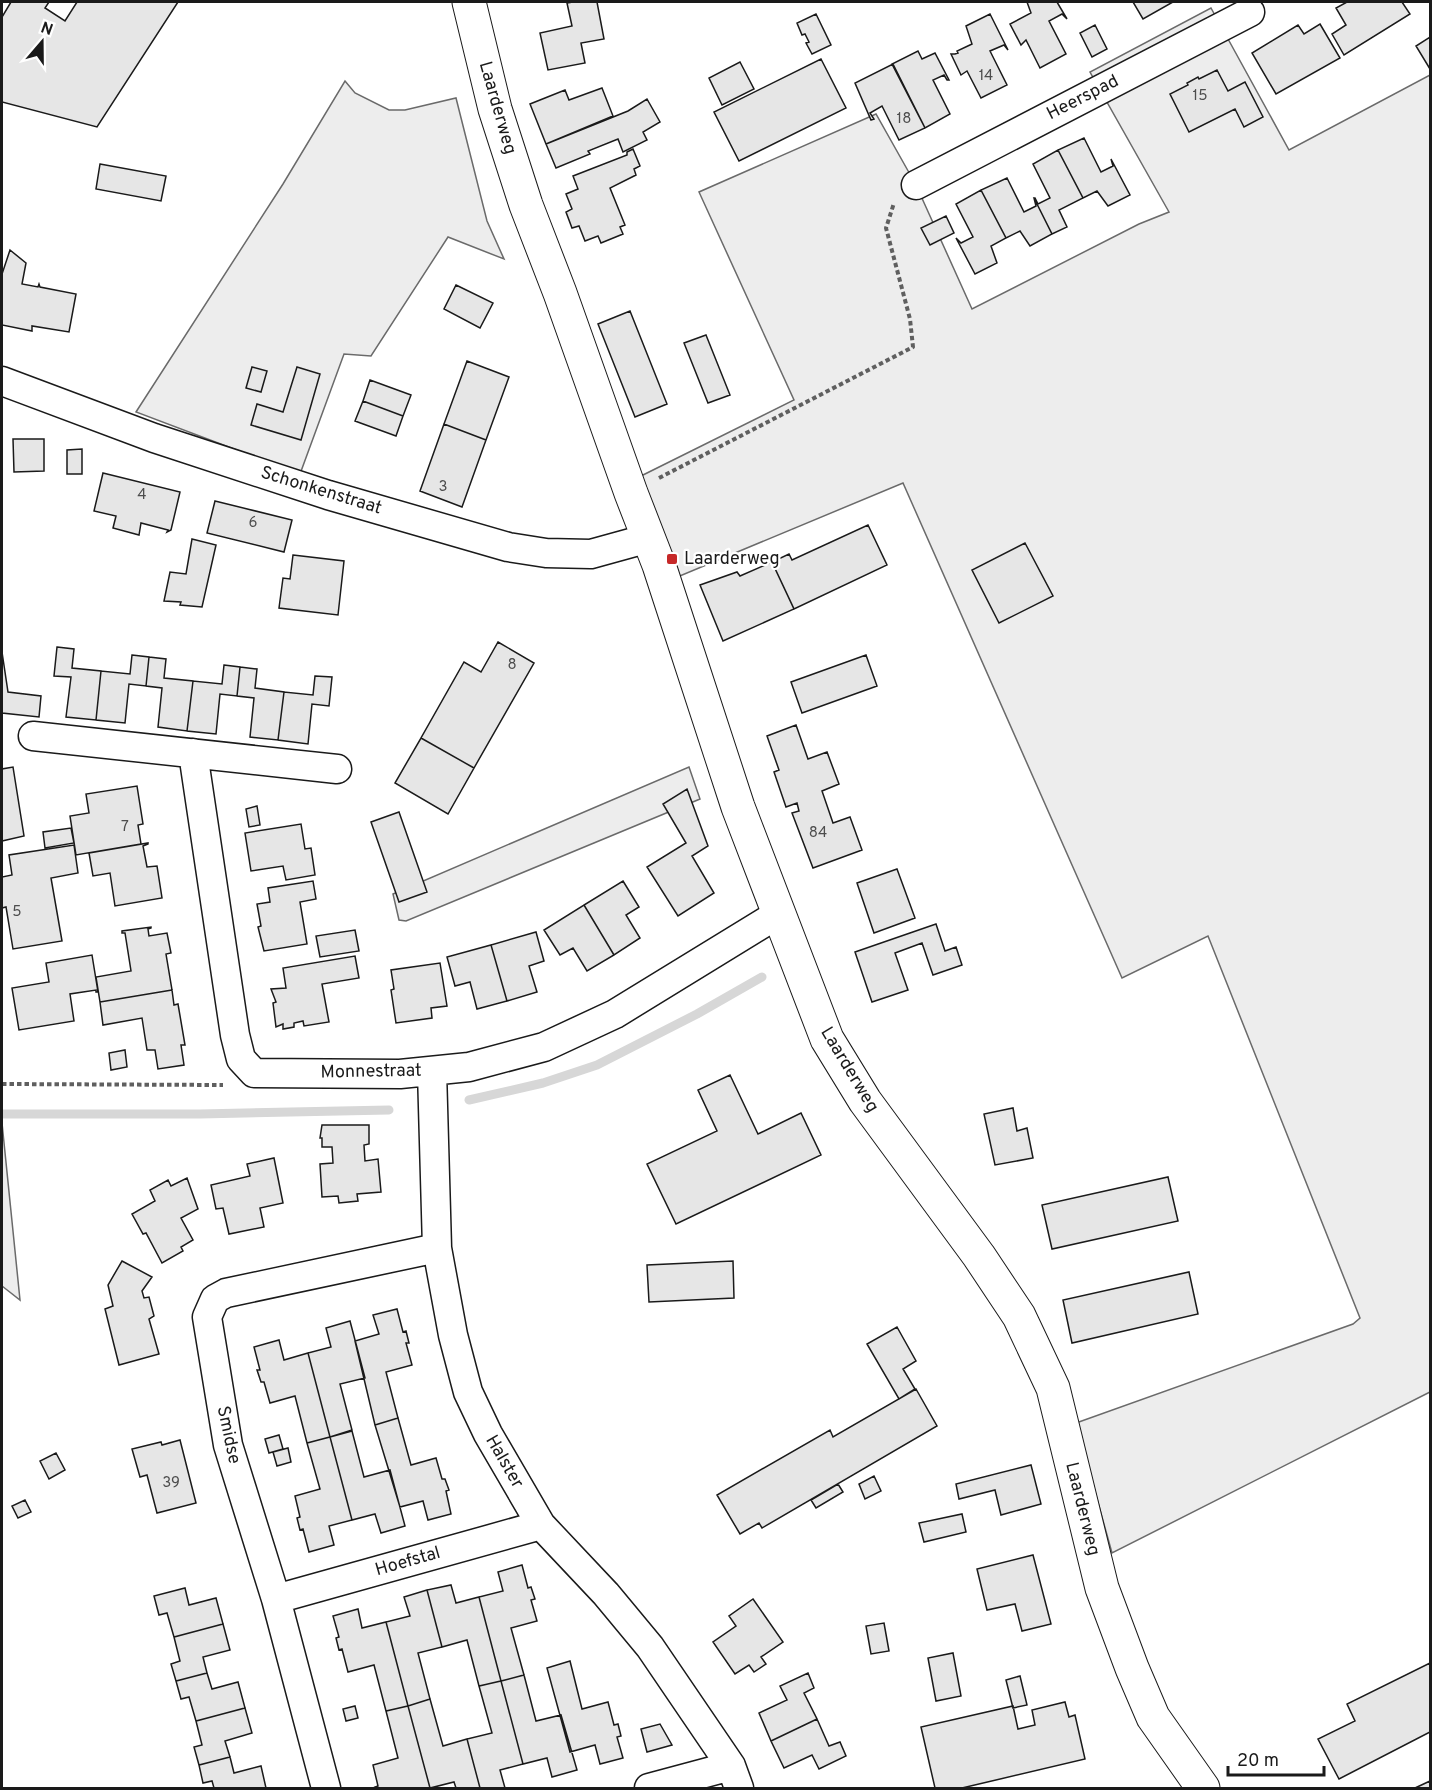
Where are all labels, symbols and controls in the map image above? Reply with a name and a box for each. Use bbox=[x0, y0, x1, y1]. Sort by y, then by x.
north arrow bbox=[12, 12, 72, 72]
text: N bbox=[38, 18, 55, 41]
street label: Laarderweg bbox=[473, 59, 521, 157]
house number: 14 bbox=[979, 67, 993, 86]
street label: Heerspad bbox=[1043, 70, 1123, 126]
house number: 15 bbox=[1193, 87, 1207, 106]
house number: 18 bbox=[897, 110, 911, 129]
street label: Schonkenstraat bbox=[258, 462, 384, 520]
house number: 3 bbox=[438, 478, 448, 497]
house number: 4 bbox=[137, 486, 147, 505]
house number: 6 bbox=[249, 514, 258, 533]
place label: Laarderweg bbox=[684, 548, 780, 571]
marker: Laarderweg bbox=[665, 552, 679, 566]
house number: 8 bbox=[507, 656, 517, 675]
house number: 7 bbox=[121, 818, 129, 837]
house number: 84 bbox=[809, 824, 827, 843]
house number: 5 bbox=[12, 903, 22, 922]
street label: Laarderweg bbox=[814, 1023, 884, 1117]
street label: Monnestraat bbox=[320, 1060, 422, 1084]
street label: Smidse bbox=[211, 1404, 245, 1466]
street label: Halster bbox=[480, 1431, 528, 1493]
street label: Laarderweg bbox=[1059, 1460, 1105, 1558]
house number: 39 bbox=[162, 1474, 180, 1493]
street label: Hoefstal bbox=[373, 1542, 443, 1582]
scale bar bbox=[1228, 1739, 1324, 1777]
text: 20 m bbox=[1237, 1750, 1279, 1773]

